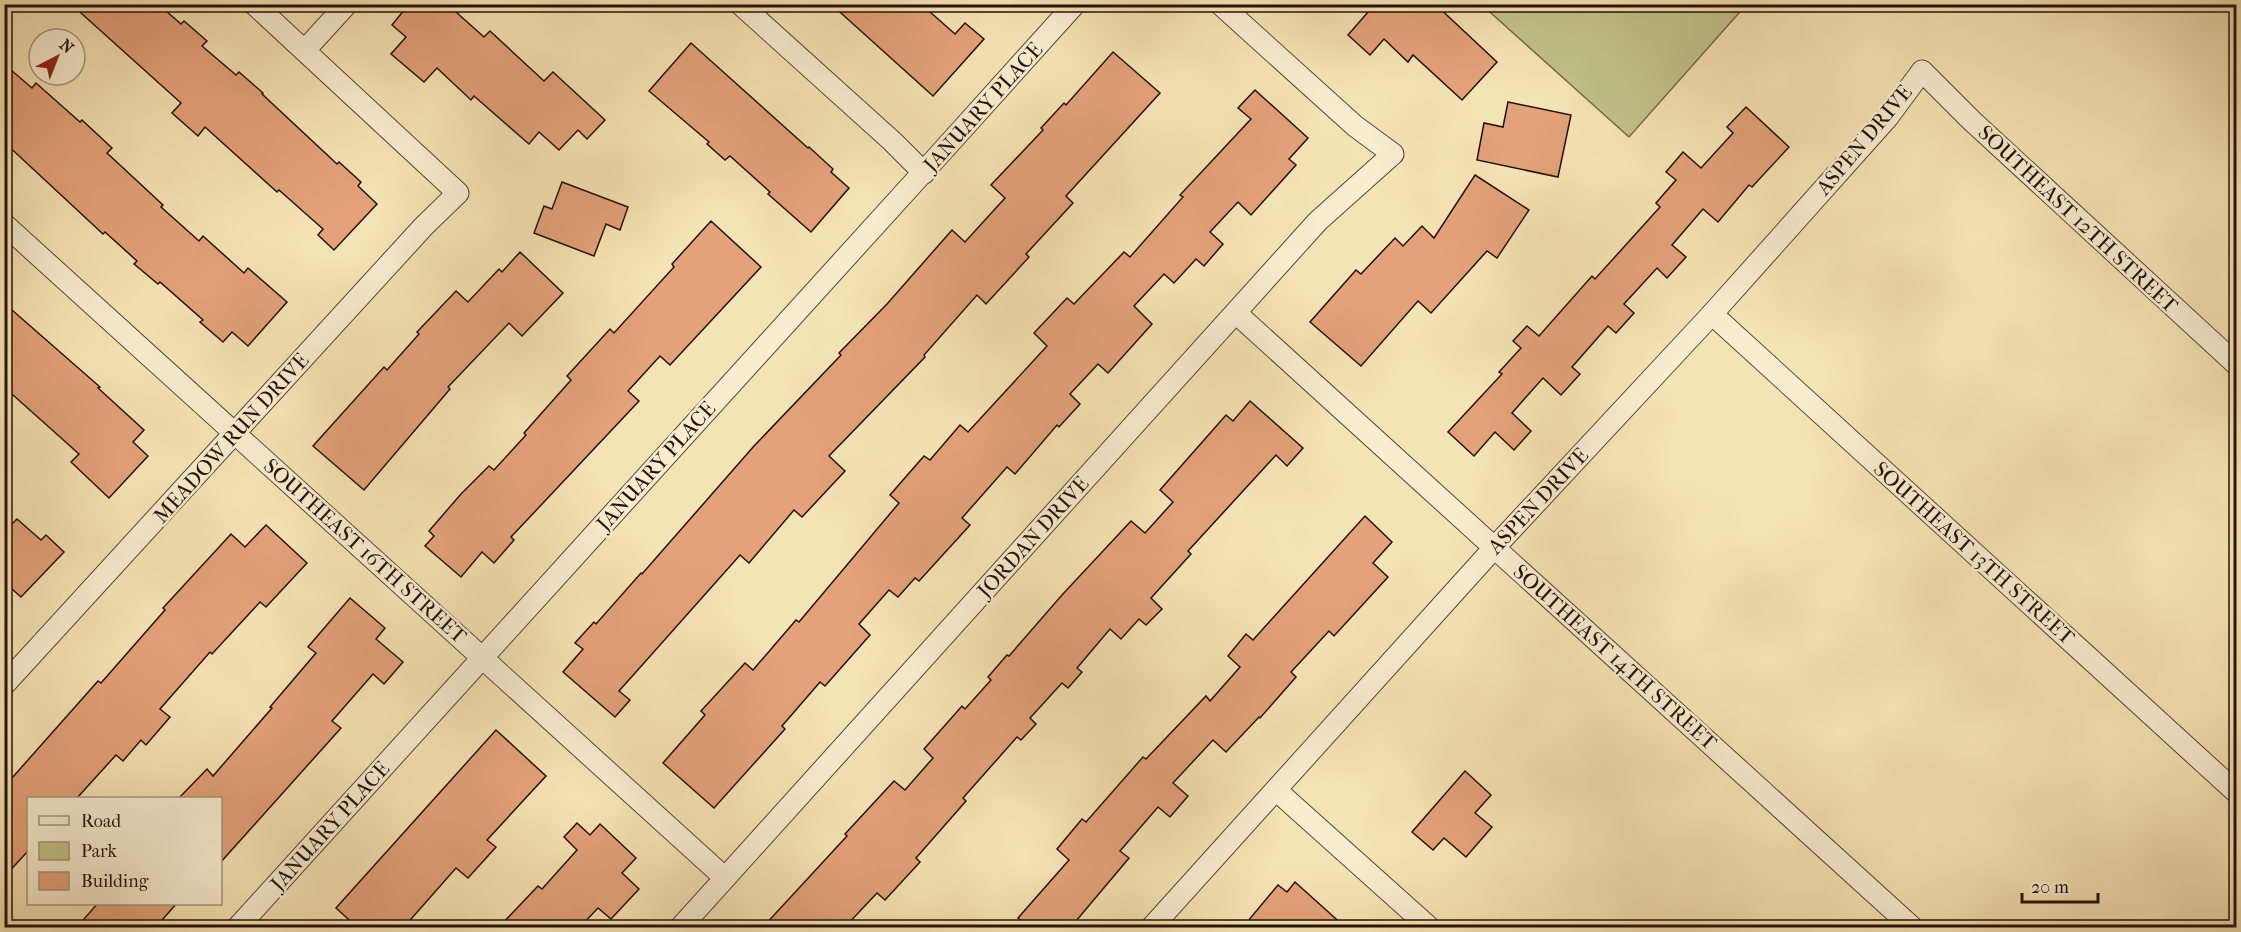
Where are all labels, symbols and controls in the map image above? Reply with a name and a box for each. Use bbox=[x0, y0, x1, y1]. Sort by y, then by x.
north arrow bbox=[27, 27, 87, 87]
text: N bbox=[56, 35, 78, 58]
street label: JANUARY PLACE bbox=[917, 37, 1047, 178]
street label: ASPEN DRIVE bbox=[1810, 80, 1917, 201]
street label: SOUTHEAST 12TH STREET bbox=[1973, 120, 2183, 318]
street label: MEADOW RUN DRIVE bbox=[149, 348, 314, 528]
street label: JANUARY PLACE bbox=[590, 396, 720, 537]
street label: ASPEN DRIVE bbox=[1482, 443, 1593, 560]
street label: SOUTHEAST 16TH STREET bbox=[259, 454, 472, 649]
street label: SOUTHEAST 13TH STREET bbox=[1869, 457, 2080, 650]
street label: JORDAN DRIVE bbox=[971, 471, 1094, 604]
street label: SOUTHEAST 14TH STREET bbox=[1508, 559, 1722, 755]
street label: JANUARY PLACE bbox=[264, 756, 394, 897]
legend bbox=[27, 797, 222, 905]
text: Road bbox=[81, 811, 121, 832]
text: Park bbox=[81, 841, 118, 862]
scale bar bbox=[2022, 866, 2098, 904]
text: Building bbox=[81, 871, 149, 892]
text: 20 m bbox=[2031, 877, 2069, 898]

